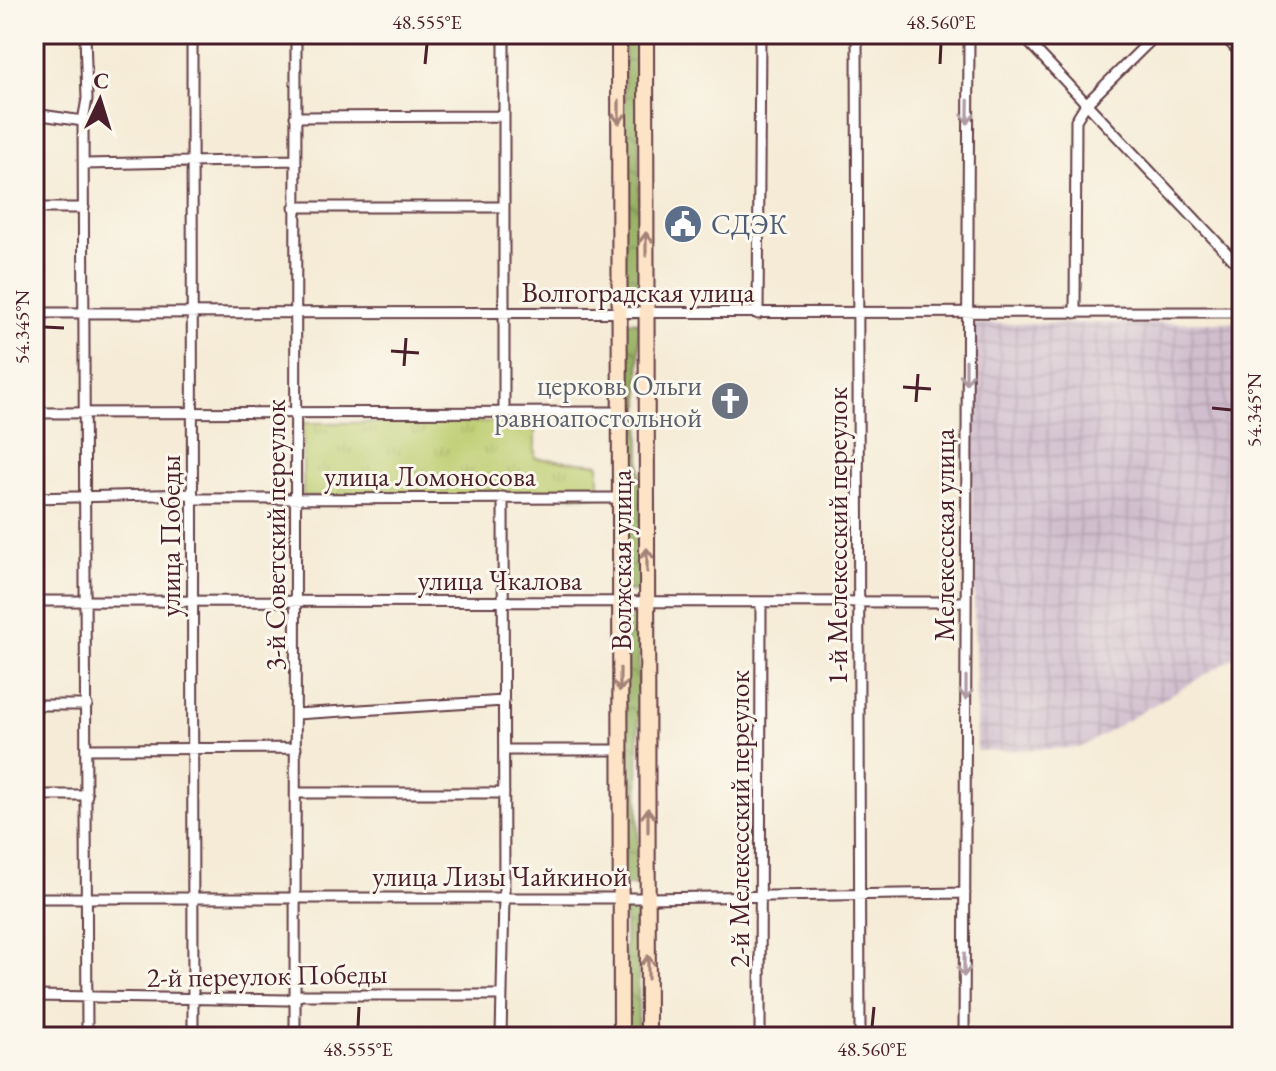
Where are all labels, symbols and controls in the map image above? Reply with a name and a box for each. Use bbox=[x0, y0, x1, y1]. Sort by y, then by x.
text: 48.555°E bbox=[392, 9, 462, 35]
text: 48.560°E bbox=[906, 9, 976, 35]
north arrow bbox=[60, 60, 140, 140]
text: С bbox=[93, 66, 110, 96]
one-way arrow bbox=[611, 98, 627, 125]
one-way arrow bbox=[960, 98, 976, 125]
public building icon: СДЭК bbox=[662, 203, 704, 245]
place label: СДЭК bbox=[711, 206, 788, 242]
one-way arrow bbox=[639, 231, 654, 258]
street label: Волгоградская улица bbox=[521, 274, 755, 310]
text: 54.345°N bbox=[9, 290, 35, 364]
one-way arrow bbox=[958, 358, 974, 385]
place label: церковь Ольги равноапостольной bbox=[494, 367, 702, 435]
text: 54.345°N bbox=[1241, 373, 1267, 447]
church icon: церковь Ольги равноапостольной bbox=[709, 380, 751, 422]
street label: 1-й Мелекесский переулок bbox=[819, 387, 855, 685]
street label: 3-й Советский переулок bbox=[257, 399, 293, 671]
street label: Мелекесская улица bbox=[926, 428, 962, 641]
street label: улица Победы bbox=[152, 455, 188, 617]
street label: улица Ломоносова bbox=[324, 458, 537, 494]
street label: Волжская улица bbox=[603, 469, 639, 650]
one-way arrow bbox=[639, 547, 655, 574]
street label: улица Чкалова bbox=[418, 562, 583, 598]
one-way arrow bbox=[612, 666, 628, 693]
street label: 2-й Мелекесский переулок bbox=[721, 670, 757, 968]
one-way arrow bbox=[958, 674, 974, 701]
one-way arrow bbox=[640, 807, 656, 834]
street label: улица Лизы Чайкиной bbox=[372, 858, 628, 894]
one-way arrow bbox=[956, 951, 972, 978]
one-way arrow bbox=[640, 954, 656, 981]
street label: 2-й переулок Победы bbox=[146, 955, 388, 995]
text: 48.555°E bbox=[323, 1036, 393, 1062]
text: 48.560°E bbox=[837, 1036, 907, 1062]

